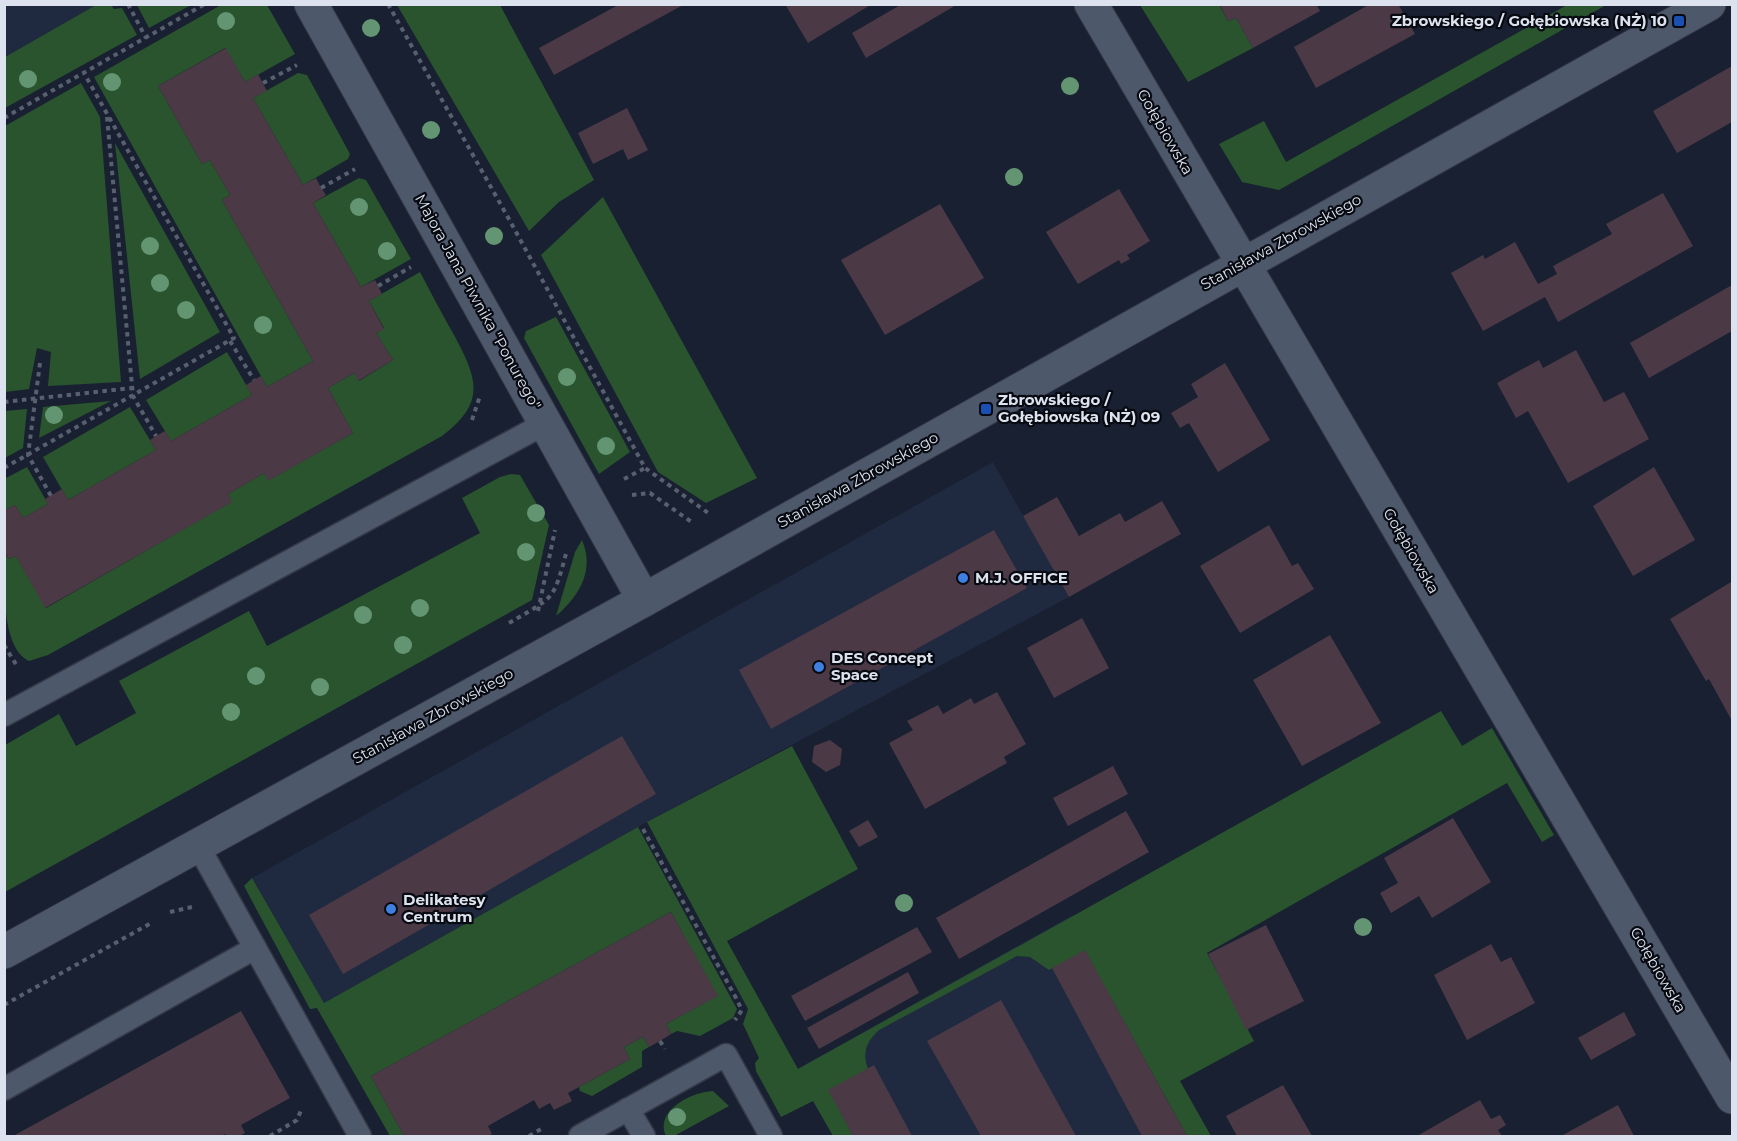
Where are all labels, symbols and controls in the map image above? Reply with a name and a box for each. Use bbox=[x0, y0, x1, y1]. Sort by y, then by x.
place label: Zbrowskiego / Gołębiowska (NŻ) 10 bbox=[1392, 11, 1667, 30]
marker: Zbrowskiego / Gołębiowska (NŻ) 10 bbox=[1672, 14, 1686, 28]
street label: Gołębiowska bbox=[1133, 86, 1198, 178]
street label: Stanisława Zbrowskiego bbox=[1197, 189, 1365, 294]
street label: Majora Jana Piwnika "Ponurego" bbox=[411, 191, 546, 413]
place label: Zbrowskiego / Gołębiowska (NŻ) 09 bbox=[998, 390, 1160, 426]
marker: Zbrowskiego / Gołębiowska (NŻ) 09 bbox=[979, 402, 993, 416]
street label: Stanisława Zbrowskiego bbox=[774, 427, 942, 532]
street label: Gołębiowska bbox=[1379, 505, 1444, 597]
place label: M.J. OFFICE bbox=[975, 568, 1068, 587]
marker: M.J. OFFICE bbox=[956, 571, 970, 585]
place label: DES Concept Space bbox=[831, 648, 934, 684]
marker: DES Concept Space bbox=[812, 660, 826, 674]
street label: Stanisława Zbrowskiego bbox=[349, 663, 517, 768]
place label: Delikatesy Centrum bbox=[403, 890, 487, 926]
marker: Delikatesy Centrum bbox=[384, 902, 398, 916]
street label: Gołębiowska bbox=[1626, 924, 1691, 1016]

